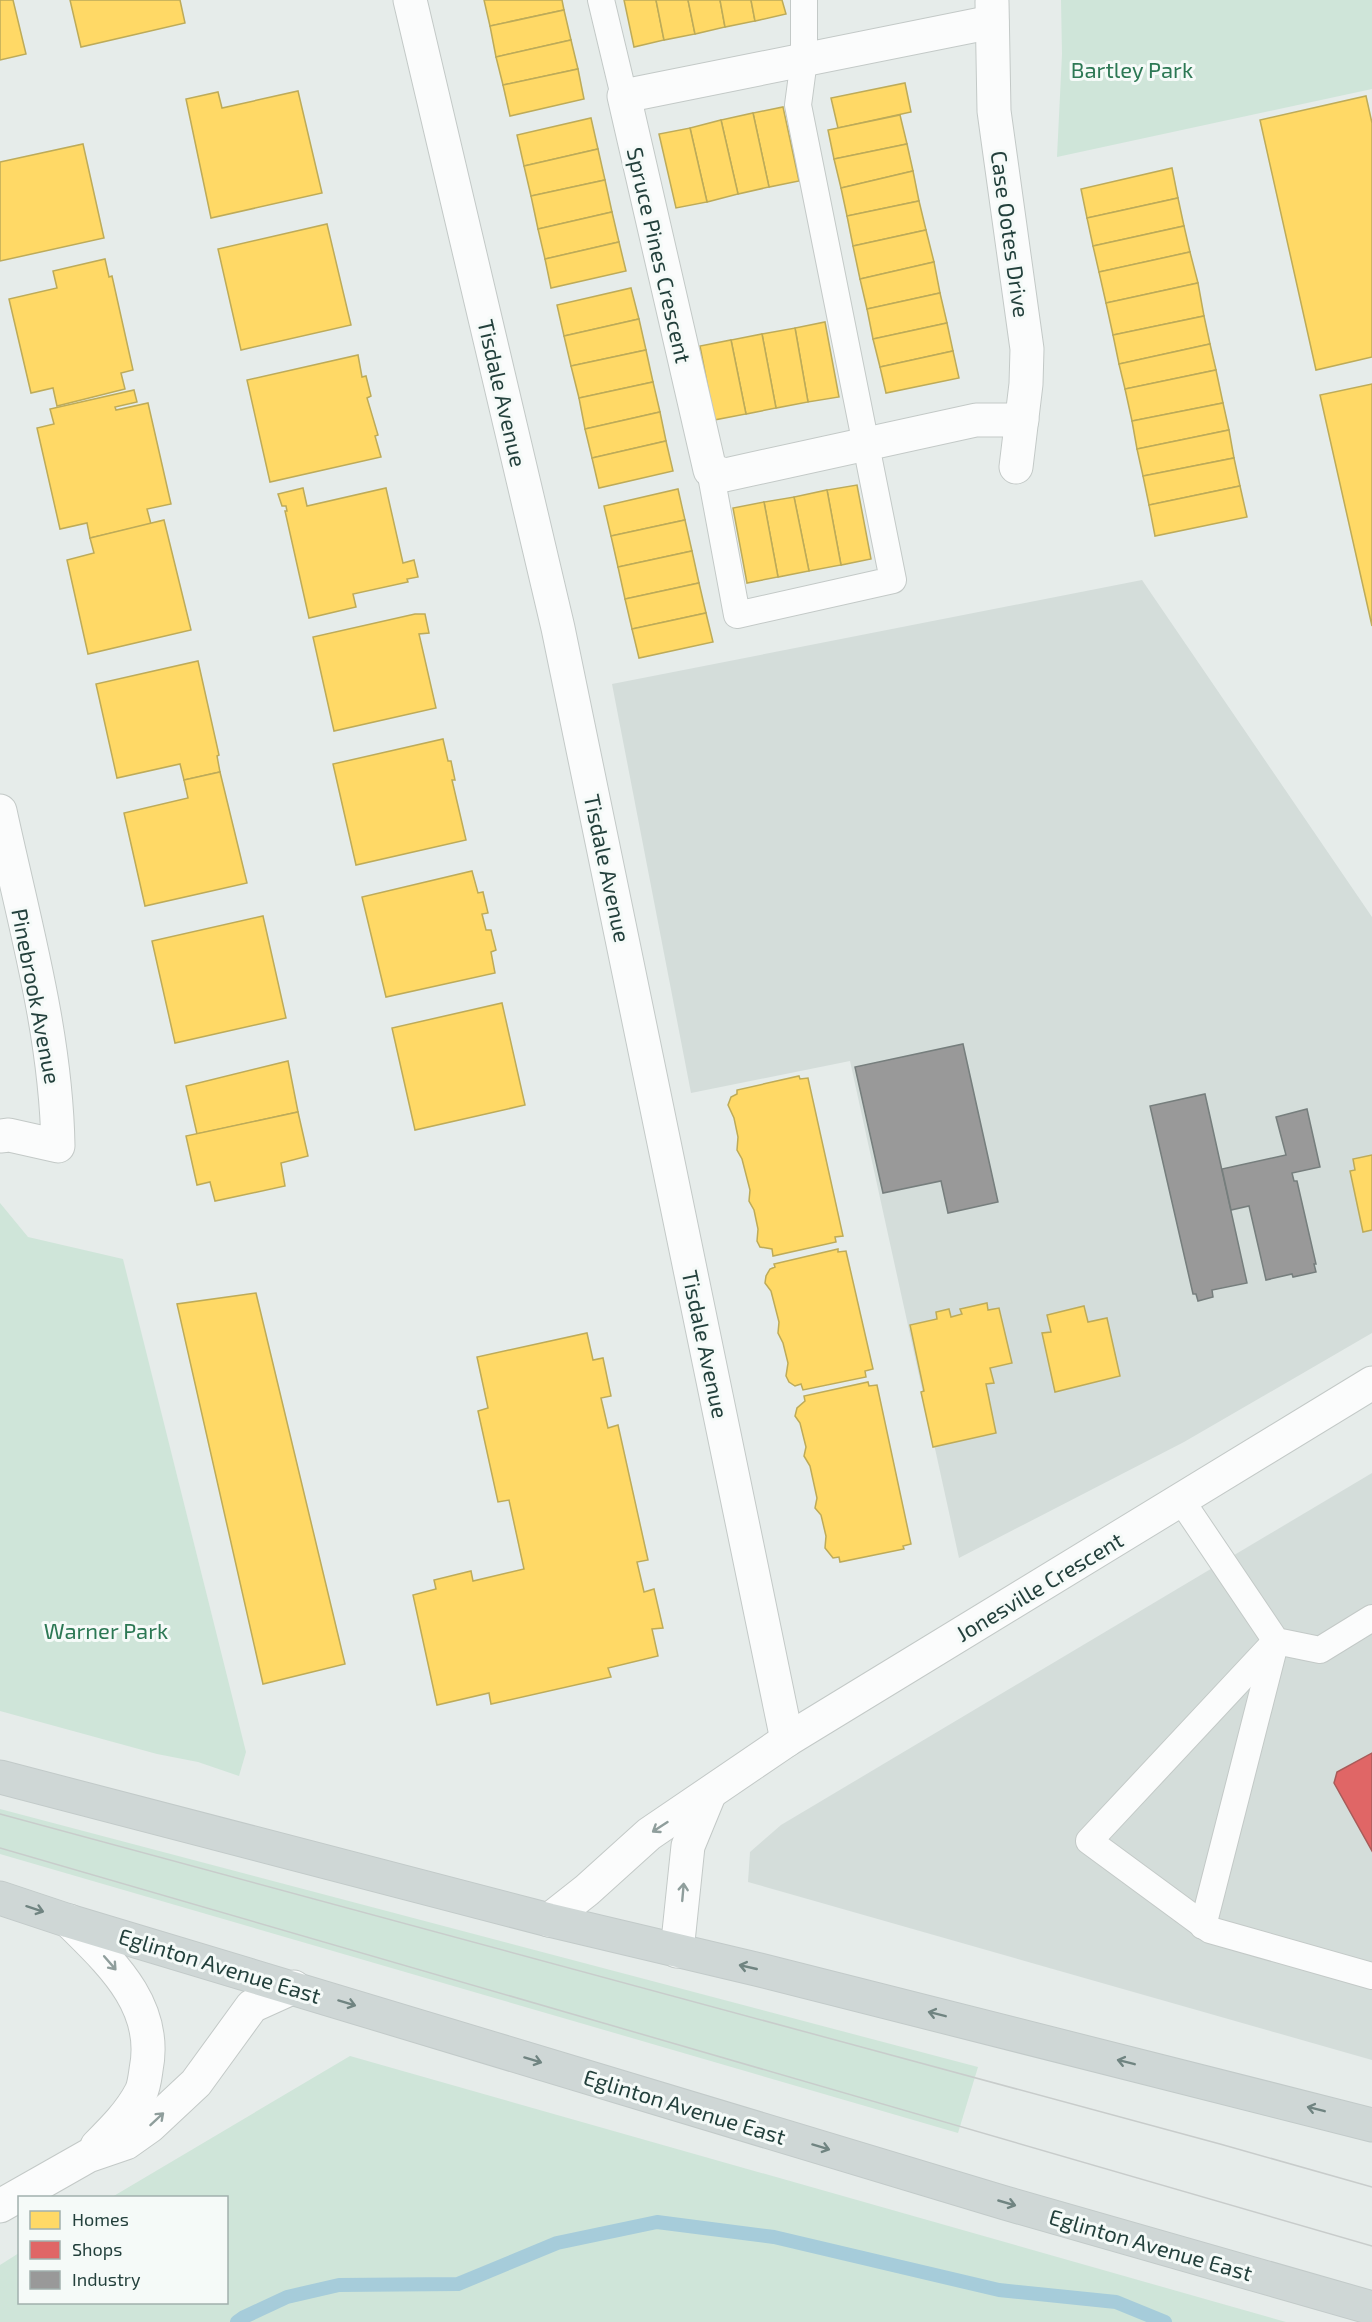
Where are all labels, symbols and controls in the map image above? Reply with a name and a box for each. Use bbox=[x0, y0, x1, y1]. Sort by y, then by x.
park label: Bartley Park bbox=[1071, 56, 1193, 82]
street label: Spruce Pines Crescent bbox=[623, 145, 697, 365]
street label: Case Ootes Drive bbox=[986, 149, 1036, 319]
street label: Tisdale Avenue bbox=[473, 317, 533, 469]
street label: Tisdale Avenue bbox=[580, 792, 636, 944]
street label: Pinebrook Avenue bbox=[7, 906, 67, 1086]
street label: Tisdale Avenue bbox=[678, 1268, 734, 1420]
street label: Jonesville Crescent bbox=[951, 1526, 1127, 1646]
park label: Warner Park bbox=[44, 1617, 168, 1643]
one-way arrow bbox=[651, 1820, 668, 1833]
one-way arrow bbox=[677, 1883, 688, 1903]
one-way arrow bbox=[25, 1904, 44, 1915]
street label: Eglinton Avenue East bbox=[116, 1922, 324, 2008]
one-way arrow bbox=[103, 1955, 117, 1970]
one-way arrow bbox=[739, 1961, 758, 1972]
one-way arrow bbox=[337, 1998, 356, 2009]
one-way arrow bbox=[928, 2008, 947, 2020]
one-way arrow bbox=[524, 2055, 543, 2066]
one-way arrow bbox=[1117, 2055, 1136, 2067]
street label: Eglinton Avenue East bbox=[581, 2063, 789, 2149]
one-way arrow bbox=[1306, 2103, 1325, 2115]
one-way arrow bbox=[150, 2112, 165, 2127]
one-way arrow bbox=[811, 2142, 830, 2153]
legend bbox=[18, 2196, 228, 2304]
one-way arrow bbox=[997, 2198, 1016, 2209]
street label: Eglinton Avenue East bbox=[1046, 2203, 1256, 2285]
text: Homes bbox=[72, 2208, 129, 2230]
text: Shops bbox=[72, 2238, 122, 2260]
text: Industry bbox=[72, 2268, 141, 2290]

